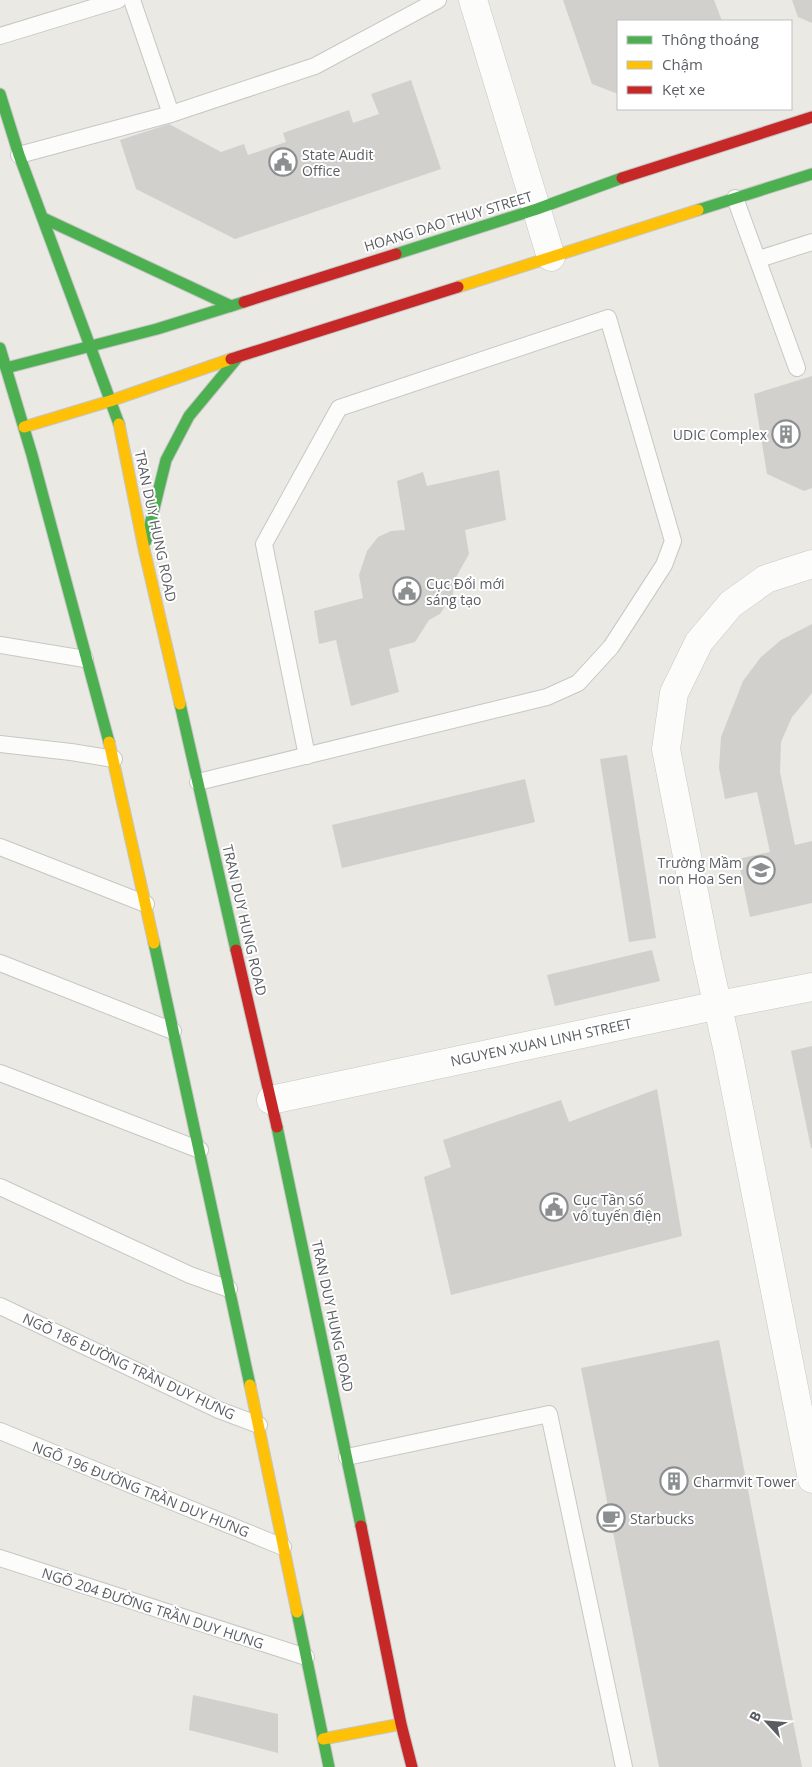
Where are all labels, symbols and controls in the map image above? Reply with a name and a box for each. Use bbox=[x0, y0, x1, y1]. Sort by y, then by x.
legend bbox=[617, 20, 792, 110]
text: Thông thoáng bbox=[662, 29, 759, 49]
text: Chậm bbox=[662, 54, 703, 74]
text: Kẹt xe bbox=[662, 79, 705, 99]
place label: State Audit Office bbox=[302, 145, 373, 180]
public building icon: State Audit Office bbox=[268, 147, 298, 177]
street label: HOANG DAO THUY STREET bbox=[362, 186, 535, 256]
building icon: UDIC Complex bbox=[771, 419, 801, 449]
place label: UDIC Complex bbox=[673, 425, 768, 444]
street label: TRAN DUY HUNG ROAD bbox=[131, 448, 181, 604]
place label: Cục Đổi mới sáng tạo bbox=[426, 574, 505, 609]
public building icon: Cục Đổi mới sáng tạo bbox=[392, 576, 422, 606]
street label: TRAN DUY HUNG ROAD bbox=[218, 843, 272, 997]
place label: Trường Mầm non Hoa Sen bbox=[658, 853, 742, 888]
school or university icon: Trường Mầm non Hoa Sen bbox=[746, 855, 776, 885]
street label: NGUYEN XUAN LINH STREET bbox=[449, 1013, 634, 1071]
place label: Cục Tần số vô tuyến điện bbox=[573, 1190, 661, 1225]
public building icon: Cục Tần số vô tuyến điện bbox=[539, 1192, 569, 1222]
street label: TRAN DUY HUNG ROAD bbox=[308, 1238, 358, 1394]
street label: NGÕ 186 ĐƯỜNG TRẦN DUY HƯNG bbox=[20, 1308, 238, 1424]
street label: NGÕ 196 ĐƯỜNG TRẦN DUY HƯNG bbox=[30, 1437, 252, 1541]
building icon: Charmvit Tower bbox=[659, 1466, 689, 1496]
place label: Charmvit Tower bbox=[693, 1472, 797, 1491]
cafe icon: Starbucks bbox=[596, 1503, 626, 1533]
place label: Starbucks bbox=[630, 1509, 694, 1528]
street label: NGÕ 204 ĐƯỜNG TRẦN DUY HƯNG bbox=[40, 1563, 266, 1653]
north arrow bbox=[742, 1697, 792, 1747]
text: B bbox=[744, 1708, 765, 1724]

